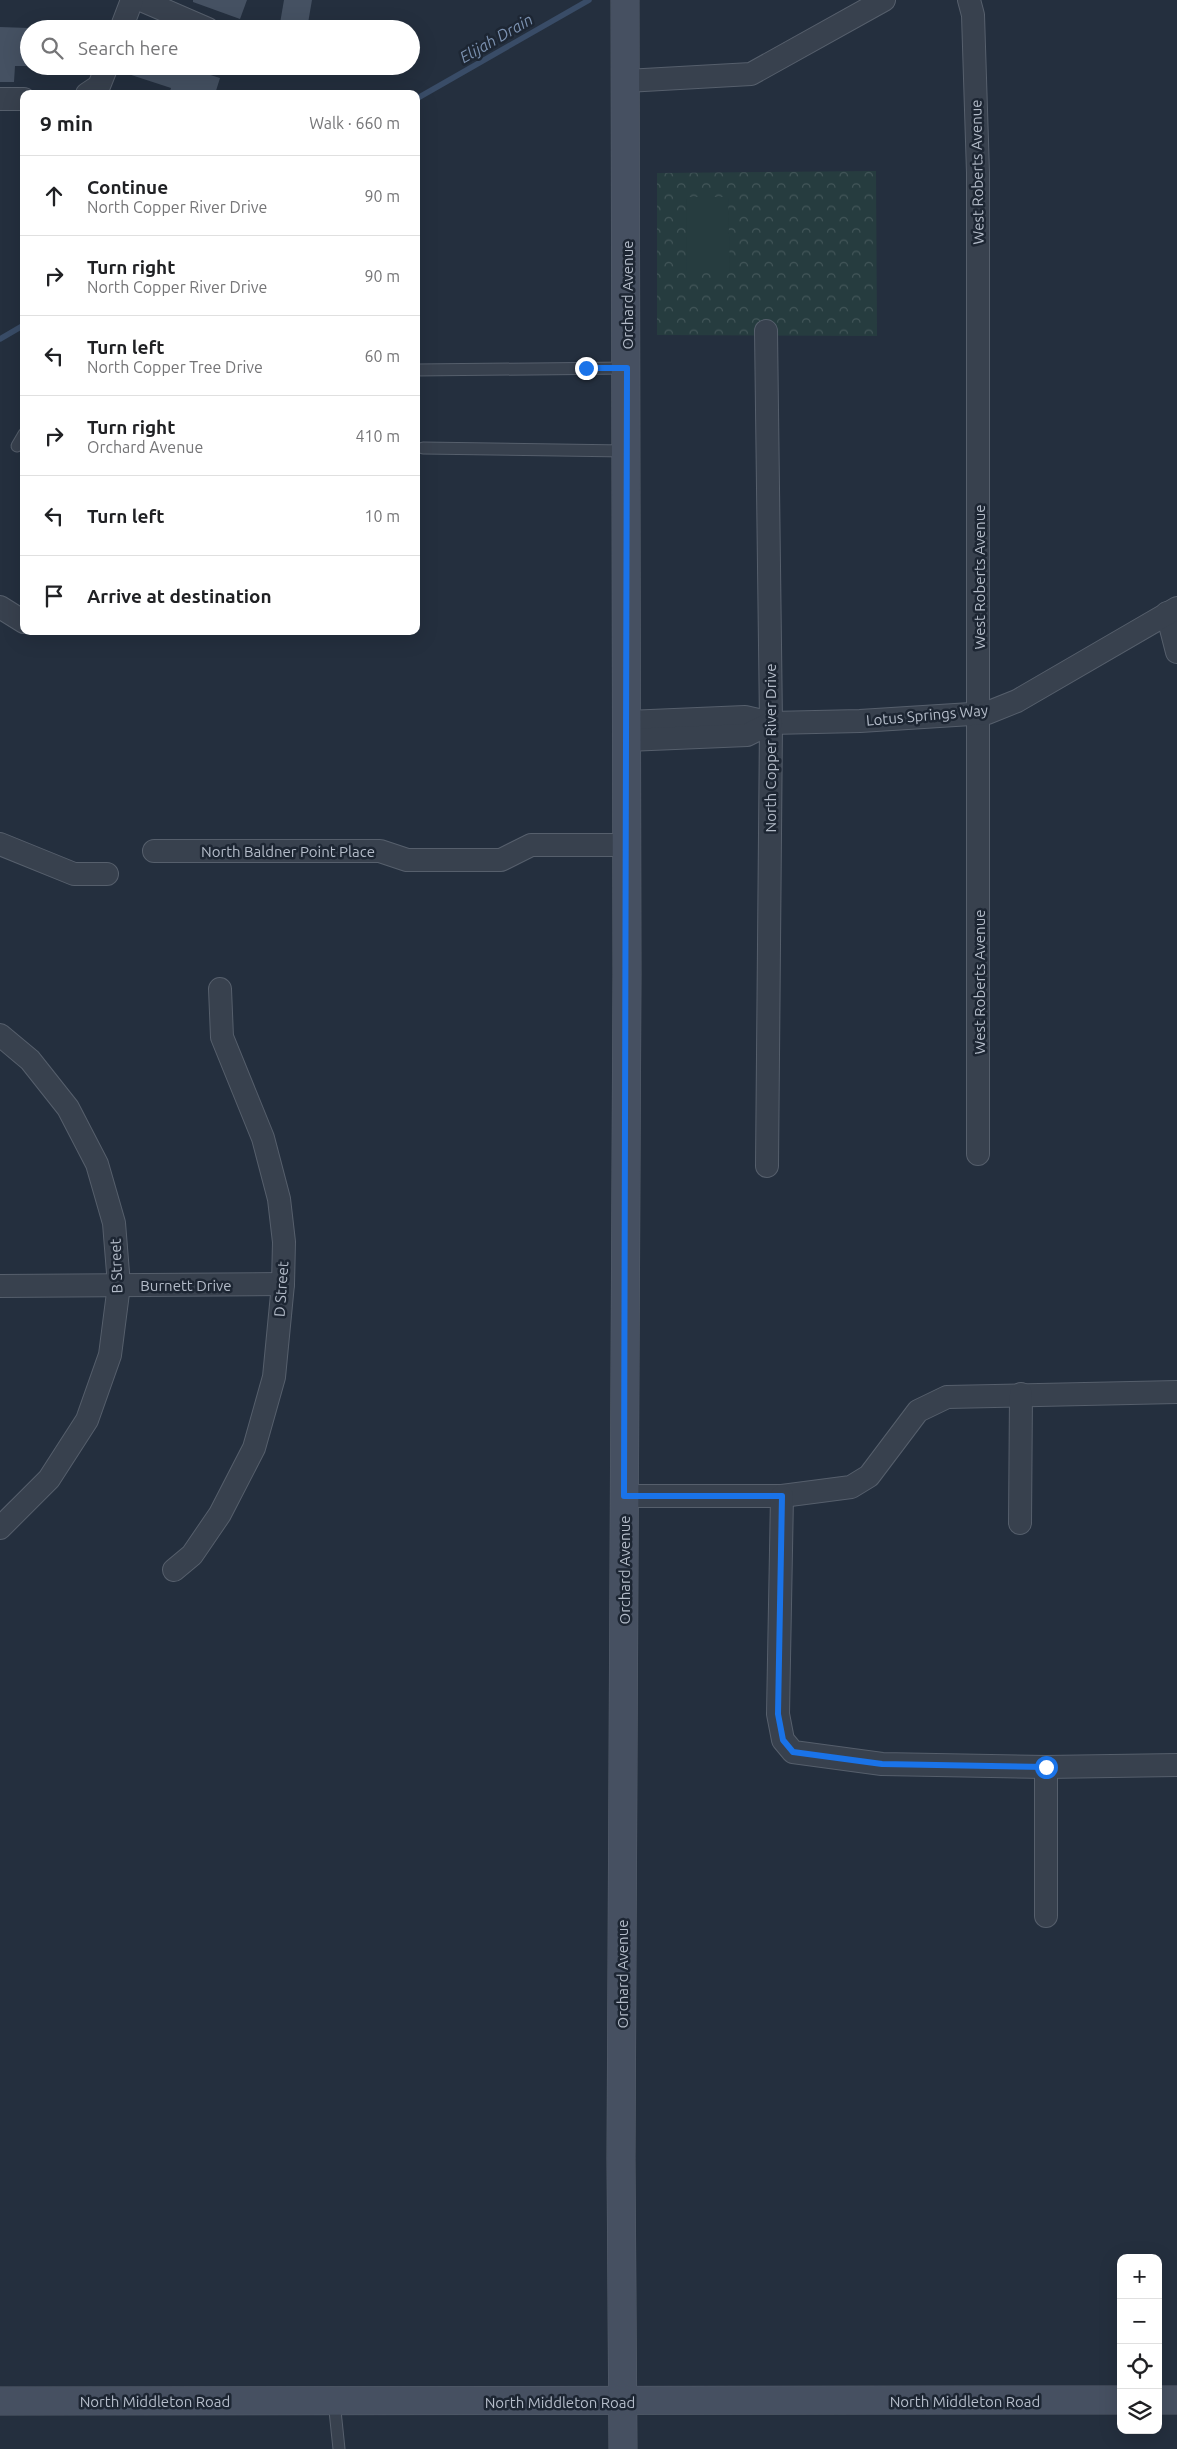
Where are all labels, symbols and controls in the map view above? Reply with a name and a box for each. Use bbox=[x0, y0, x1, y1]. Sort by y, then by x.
water label: Elijah Drain bbox=[456, 10, 536, 66]
search box bbox=[20, 20, 420, 75]
icon: search bbox=[38, 34, 66, 62]
text: Search here bbox=[78, 37, 178, 59]
street label: West Roberts Avenue bbox=[967, 99, 987, 245]
text: 9 min bbox=[40, 111, 93, 135]
text: Walk · 660 m bbox=[309, 114, 400, 132]
text: Continue bbox=[87, 176, 168, 198]
icon: ahead bbox=[40, 182, 68, 210]
text: 90 m bbox=[364, 187, 400, 205]
text: North Copper River Drive bbox=[87, 198, 267, 216]
street label: Orchard Avenue bbox=[619, 241, 636, 349]
text: Turn right bbox=[87, 256, 175, 278]
icon: right bbox=[40, 262, 68, 290]
text: 90 m bbox=[364, 267, 400, 285]
text: North Copper River Drive bbox=[87, 278, 267, 296]
text: Turn left bbox=[87, 336, 165, 358]
icon: left bbox=[40, 342, 68, 370]
text: 60 m bbox=[364, 347, 400, 365]
route end bbox=[575, 357, 598, 380]
text: North Copper Tree Drive bbox=[87, 358, 263, 376]
text: Turn right bbox=[87, 416, 175, 438]
icon: right bbox=[40, 422, 68, 450]
text: 410 m bbox=[355, 427, 400, 445]
text: Orchard Avenue bbox=[87, 438, 203, 456]
icon: left bbox=[40, 502, 68, 530]
text: Turn left bbox=[87, 505, 165, 527]
street label: West Roberts Avenue bbox=[971, 505, 988, 649]
text: 10 m bbox=[364, 507, 400, 525]
icon: arrive bbox=[40, 582, 68, 610]
text: Arrive at destination bbox=[87, 585, 272, 607]
street label: North Copper River Drive bbox=[762, 663, 779, 833]
street label: Lotus Springs Way bbox=[865, 701, 989, 729]
street label: North Baldner Point Place bbox=[201, 843, 375, 860]
street label: West Roberts Avenue bbox=[971, 910, 988, 1054]
street label: B Street bbox=[107, 1238, 125, 1294]
street label: D Street bbox=[271, 1260, 291, 1317]
street label: Burnett Drive bbox=[140, 1277, 232, 1294]
street label: Orchard Avenue bbox=[616, 1516, 633, 1624]
route start bbox=[1035, 1756, 1058, 1779]
street label: Orchard Avenue bbox=[614, 1920, 631, 2028]
map controls bbox=[1117, 2254, 1162, 2434]
button: + bbox=[1117, 2254, 1162, 2299]
button: − bbox=[1117, 2299, 1162, 2344]
button: locate bbox=[1117, 2344, 1162, 2389]
button: layers bbox=[1117, 2389, 1162, 2434]
street label: North Middleton Road bbox=[80, 2393, 230, 2410]
street label: North Middleton Road bbox=[890, 2393, 1040, 2410]
street label: North Middleton Road bbox=[485, 2394, 635, 2411]

